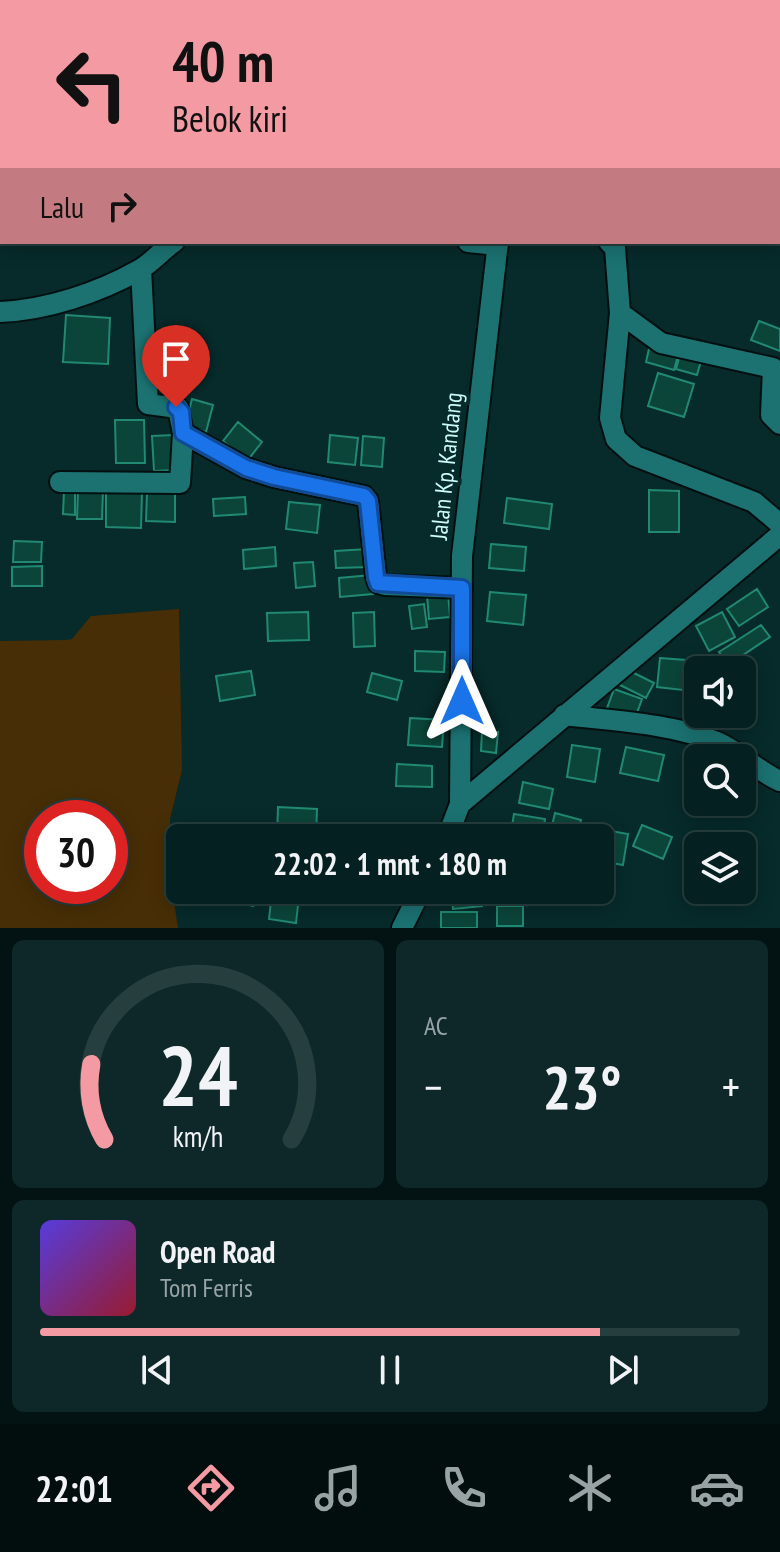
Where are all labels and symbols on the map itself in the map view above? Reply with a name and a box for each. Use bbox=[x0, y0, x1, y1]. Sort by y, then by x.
pin bbox=[142, 325, 210, 407]
street label: Jalan Kp. Kandang bbox=[423, 391, 469, 542]
position arrow bbox=[420, 659, 504, 743]
speed limit sign: 30 bbox=[24, 800, 128, 904]

